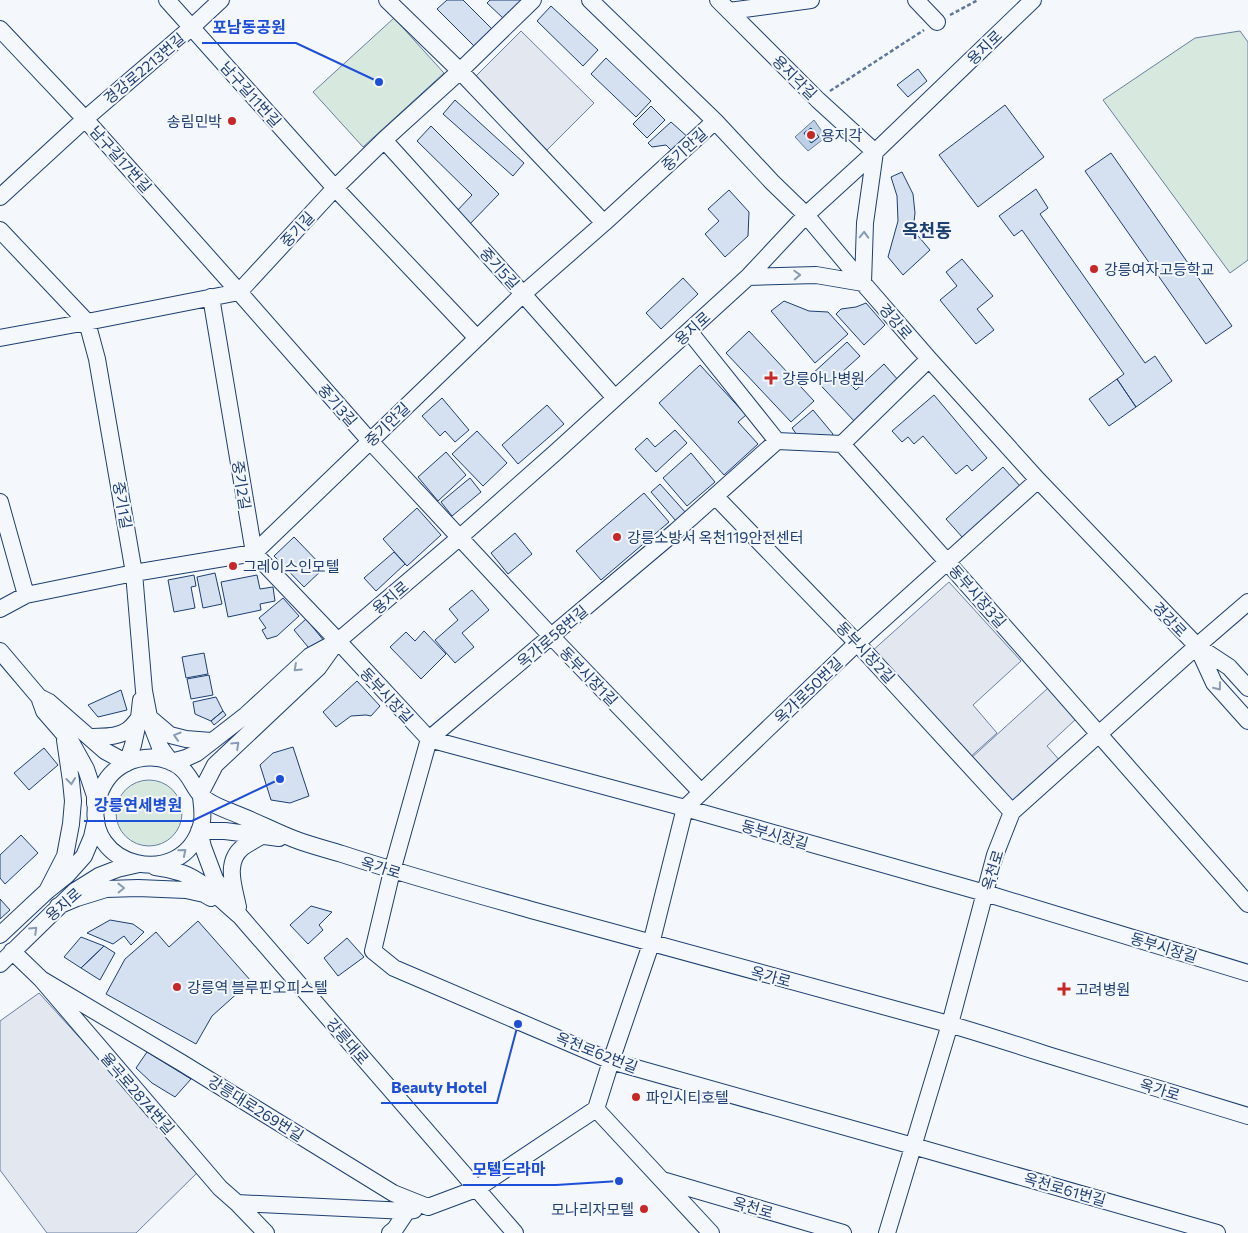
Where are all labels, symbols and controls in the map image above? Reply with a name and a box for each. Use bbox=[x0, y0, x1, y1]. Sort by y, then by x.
callout: 포남동공원 bbox=[202, 12, 296, 43]
text: 포남동공원 bbox=[212, 17, 286, 36]
street label: 용지로 bbox=[963, 26, 1005, 68]
street label: 경강로2213번길 bbox=[100, 29, 188, 107]
street label: 용지각길 bbox=[769, 51, 821, 103]
street label: 남구길11번길 bbox=[217, 58, 285, 130]
place label: 송림민박 bbox=[167, 112, 222, 130]
marker: 송림민박 bbox=[226, 115, 238, 127]
street label: 남구길17번길 bbox=[86, 122, 156, 196]
street label: 중기안길 bbox=[657, 124, 711, 174]
place label: 용지각 bbox=[821, 126, 863, 144]
marker: 용지각 bbox=[805, 129, 817, 141]
street label: 중기길 bbox=[276, 208, 318, 250]
district label: 옥천동 bbox=[902, 219, 952, 241]
one-way arrow bbox=[859, 230, 870, 238]
street label: 중기5길 bbox=[477, 243, 523, 293]
place label: 강릉여자고등학교 bbox=[1104, 260, 1214, 278]
marker: 강릉여자고등학교 bbox=[1088, 263, 1100, 275]
one-way arrow bbox=[793, 270, 801, 281]
street label: 경강로 bbox=[876, 299, 916, 343]
street label: 용지로 bbox=[671, 307, 713, 349]
place label: 강릉아나병원 bbox=[782, 369, 865, 387]
marker: 강릉아나병원 bbox=[764, 371, 778, 385]
street label: 중기3길 bbox=[315, 380, 361, 430]
street label: 중기안길 bbox=[361, 398, 413, 450]
street label: 중기2길 bbox=[229, 459, 255, 511]
street label: 중기1길 bbox=[110, 480, 136, 530]
place label: 강릉소방서 옥천119안전센터 bbox=[627, 528, 804, 546]
marker: 강릉소방서 옥천119안전센터 bbox=[611, 531, 623, 543]
place label: 그레이스인모텔 bbox=[243, 557, 340, 575]
marker: 그레이스인모텔 bbox=[227, 560, 239, 572]
street label: 동부시장3길 bbox=[946, 561, 1010, 631]
street label: 용지로 bbox=[368, 577, 412, 617]
street label: 경강로 bbox=[1149, 598, 1191, 640]
street label: 옥가로58번길 bbox=[513, 601, 591, 671]
street label: 동부시장2길 bbox=[833, 618, 899, 686]
street label: 동부시장1길 bbox=[556, 643, 622, 709]
street label: 옥가로50번길 bbox=[770, 653, 846, 727]
one-way arrow bbox=[294, 662, 303, 671]
street label: 동부시장길 bbox=[357, 664, 417, 726]
one-way arrow bbox=[1212, 681, 1221, 691]
one-way arrow bbox=[173, 732, 182, 742]
one-way arrow bbox=[231, 742, 240, 751]
one-way arrow bbox=[65, 778, 76, 786]
callout: 강릉연세병원 bbox=[84, 790, 192, 821]
text: 강릉연세병원 bbox=[94, 795, 182, 814]
street label: 동부시장길 bbox=[739, 816, 811, 852]
one-way arrow bbox=[178, 848, 187, 857]
street label: 옥천로 bbox=[977, 848, 1007, 892]
street label: 옥가로 bbox=[359, 852, 403, 882]
one-way arrow bbox=[118, 883, 126, 893]
street label: 용지로 bbox=[41, 884, 85, 924]
one-way arrow bbox=[29, 927, 38, 936]
street label: 동부시장길 bbox=[1128, 928, 1200, 966]
street label: 옥가로 bbox=[749, 962, 793, 990]
place label: 강릉역 블루핀오피스텔 bbox=[187, 978, 328, 996]
place label: 고려병원 bbox=[1075, 980, 1130, 998]
marker: 강릉역 블루핀오피스텔 bbox=[171, 981, 183, 993]
marker: 고려병원 bbox=[1057, 982, 1071, 996]
street label: 강릉대로 bbox=[323, 1014, 373, 1068]
street label: 옥천로62번길 bbox=[553, 1028, 641, 1076]
street label: 율곡로2874번길 bbox=[98, 1048, 178, 1138]
street label: 강릉대로269번길 bbox=[205, 1071, 307, 1145]
callout: Beauty Hotel bbox=[381, 1072, 497, 1103]
street label: 옥가로 bbox=[1138, 1074, 1182, 1104]
text: Beauty Hotel bbox=[391, 1077, 487, 1096]
place label: 파인시티호텔 bbox=[646, 1088, 729, 1106]
marker: 파인시티호텔 bbox=[630, 1091, 642, 1103]
callout: 모텔드라마 bbox=[463, 1154, 556, 1185]
text: 모텔드라마 bbox=[472, 1159, 546, 1178]
street label: 옥천로61번길 bbox=[1022, 1169, 1108, 1209]
street label: 옥천로 bbox=[731, 1193, 775, 1221]
place label: 모나리자모텔 bbox=[551, 1200, 634, 1218]
marker: 모나리자모텔 bbox=[638, 1203, 650, 1215]

